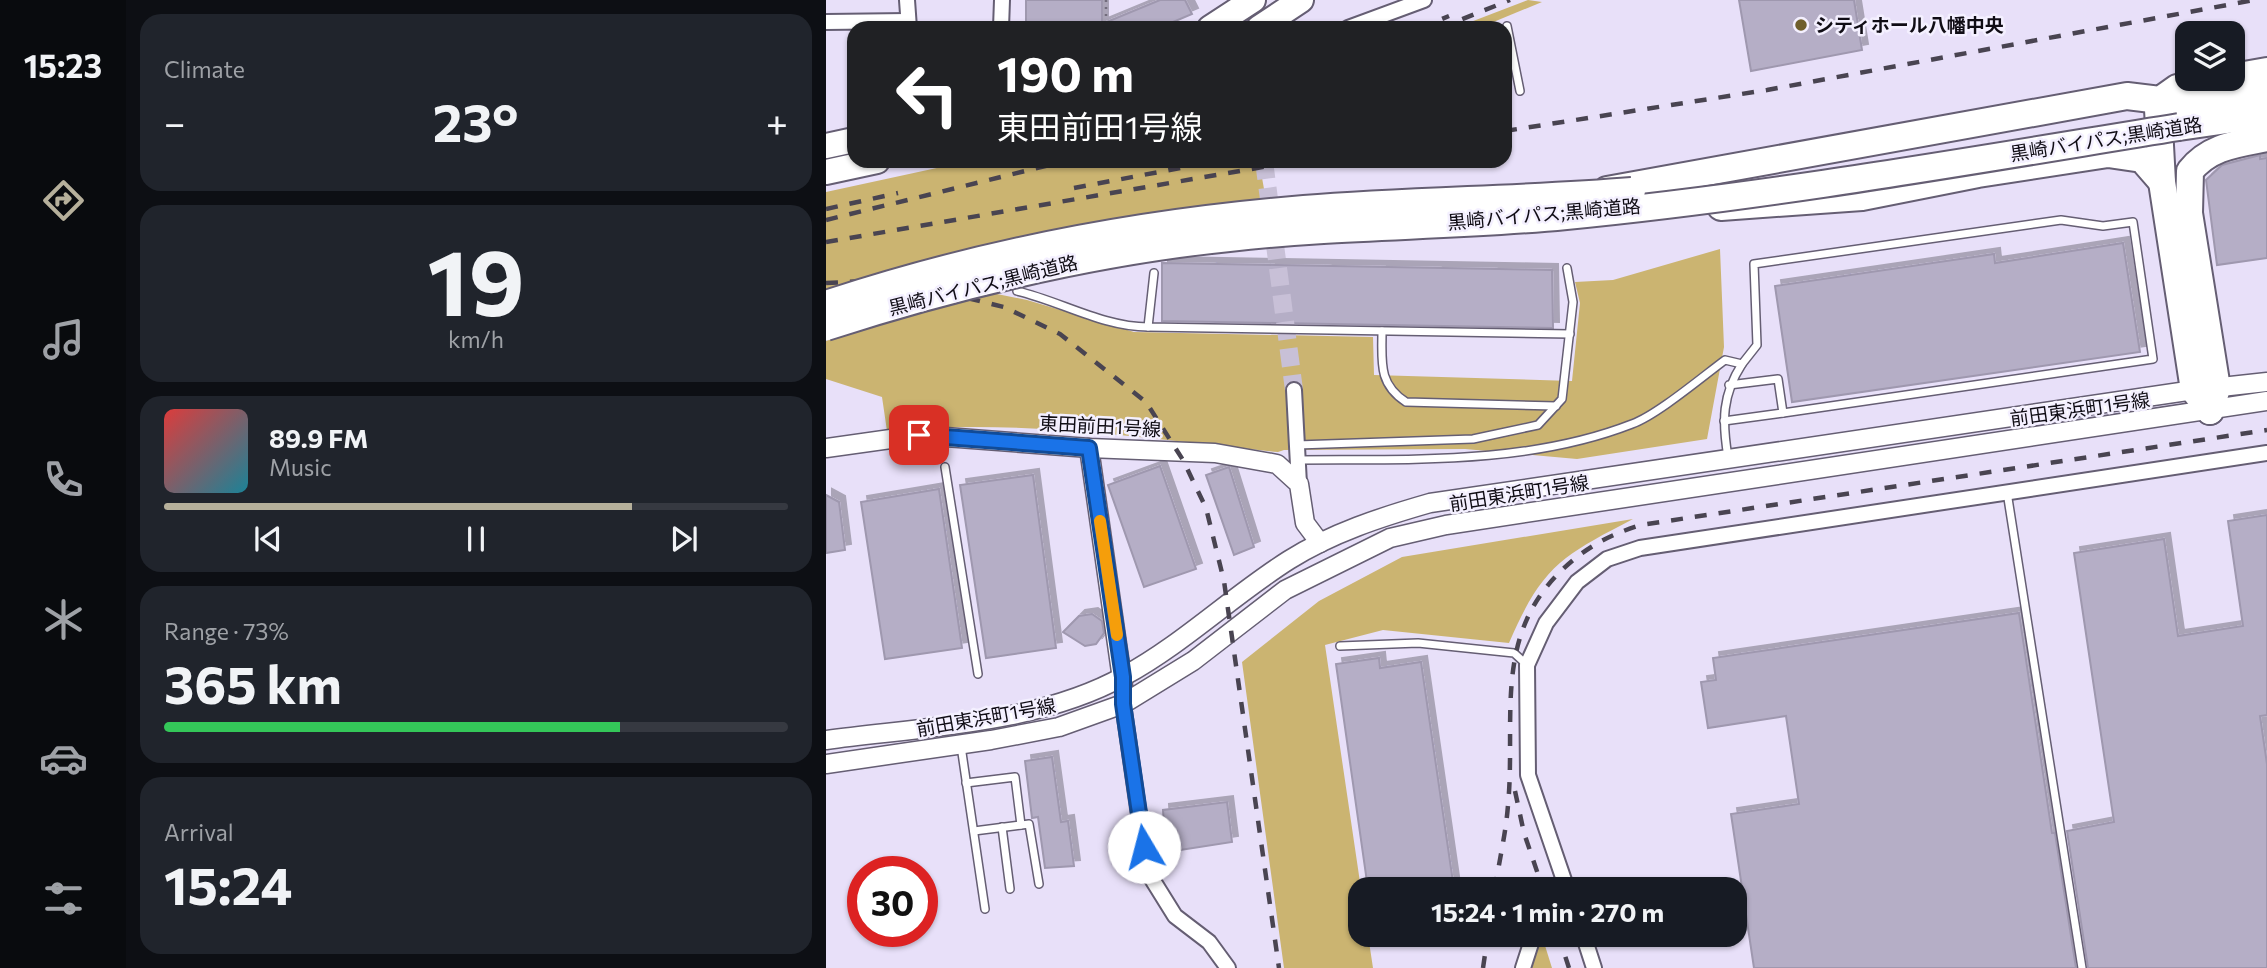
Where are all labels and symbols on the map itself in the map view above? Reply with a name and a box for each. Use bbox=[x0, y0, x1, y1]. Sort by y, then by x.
place label: シティホール八幡中央 bbox=[1815, 13, 2004, 36]
marker: シティホール八幡中央 bbox=[1793, 17, 1809, 33]
street label: 黒崎バイパス;黒崎道路 bbox=[2008, 112, 2204, 165]
street label: 黒崎バイパス;黒崎道路 bbox=[1446, 194, 1642, 233]
street label: 黒崎バイパス;黒崎道路 bbox=[886, 250, 1080, 319]
street label: 前田東浜町1号線 bbox=[2008, 387, 2151, 430]
pin bbox=[889, 405, 949, 465]
street label: 東田前田1号線 bbox=[1038, 411, 1162, 440]
street label: 前田東浜町1号線 bbox=[1447, 470, 1590, 515]
street label: 前田東浜町1号線 bbox=[914, 693, 1057, 740]
position arrow bbox=[1107, 810, 1181, 884]
speed limit sign: 30 bbox=[847, 856, 938, 947]

